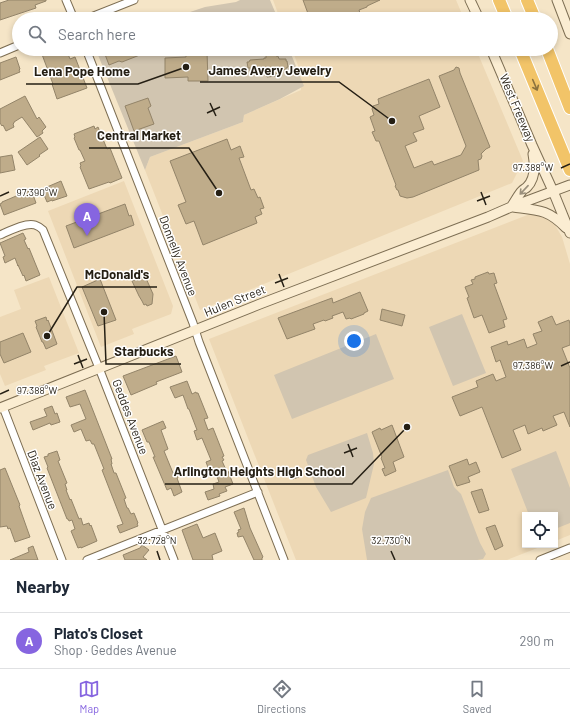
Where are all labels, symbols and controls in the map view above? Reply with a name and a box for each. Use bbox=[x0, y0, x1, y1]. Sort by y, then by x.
search box bbox=[12, 12, 558, 56]
icon: search bbox=[26, 23, 48, 45]
text: Search here bbox=[58, 25, 136, 43]
callout: James Avery Jewelry bbox=[200, 57, 339, 82]
callout: Lena Pope Home bbox=[26, 59, 138, 84]
text: James Avery Jewelry bbox=[208, 62, 332, 78]
text: Lena Pope Home bbox=[34, 63, 130, 79]
street label: West Freeway bbox=[497, 72, 539, 144]
one-way arrow bbox=[531, 79, 539, 91]
callout: Central Market bbox=[89, 123, 189, 148]
text: Central Market bbox=[97, 127, 181, 143]
text: 97.388°W bbox=[513, 161, 553, 173]
one-way arrow bbox=[519, 185, 528, 195]
text: 97.390°W bbox=[17, 186, 58, 198]
pin: A bbox=[74, 203, 100, 236]
street label: Donnelly Avenue bbox=[157, 214, 201, 298]
callout: McDonald's bbox=[77, 262, 157, 287]
text: McDonald's bbox=[85, 266, 150, 282]
street label: Hulen Street bbox=[202, 281, 267, 319]
your location bbox=[344, 331, 364, 351]
callout: Starbucks bbox=[106, 339, 181, 364]
text: Starbucks bbox=[114, 343, 174, 359]
text: 97.386°W bbox=[513, 359, 553, 371]
street label: Geddes Avenue bbox=[110, 377, 152, 456]
text: 97.388°W bbox=[17, 384, 57, 396]
street label: Diaz Avenue bbox=[25, 448, 61, 511]
callout: Arlington Heights High School bbox=[165, 459, 352, 484]
text: Arlington Heights High School bbox=[173, 463, 345, 479]
map controls bbox=[522, 512, 558, 548]
button: locate bbox=[522, 512, 558, 548]
text: 32.728°N bbox=[137, 534, 177, 546]
text: 32.730°N bbox=[371, 534, 411, 546]
text: Nearby bbox=[16, 576, 70, 596]
text: Plato's Closet bbox=[54, 624, 143, 642]
text: A bbox=[25, 633, 33, 649]
text: 290 m bbox=[520, 633, 554, 649]
text: Shop · Geddes Avenue bbox=[54, 642, 177, 658]
tab: Map bbox=[78, 678, 100, 715]
tab: Directions bbox=[257, 678, 306, 715]
tab: Saved bbox=[463, 678, 492, 715]

